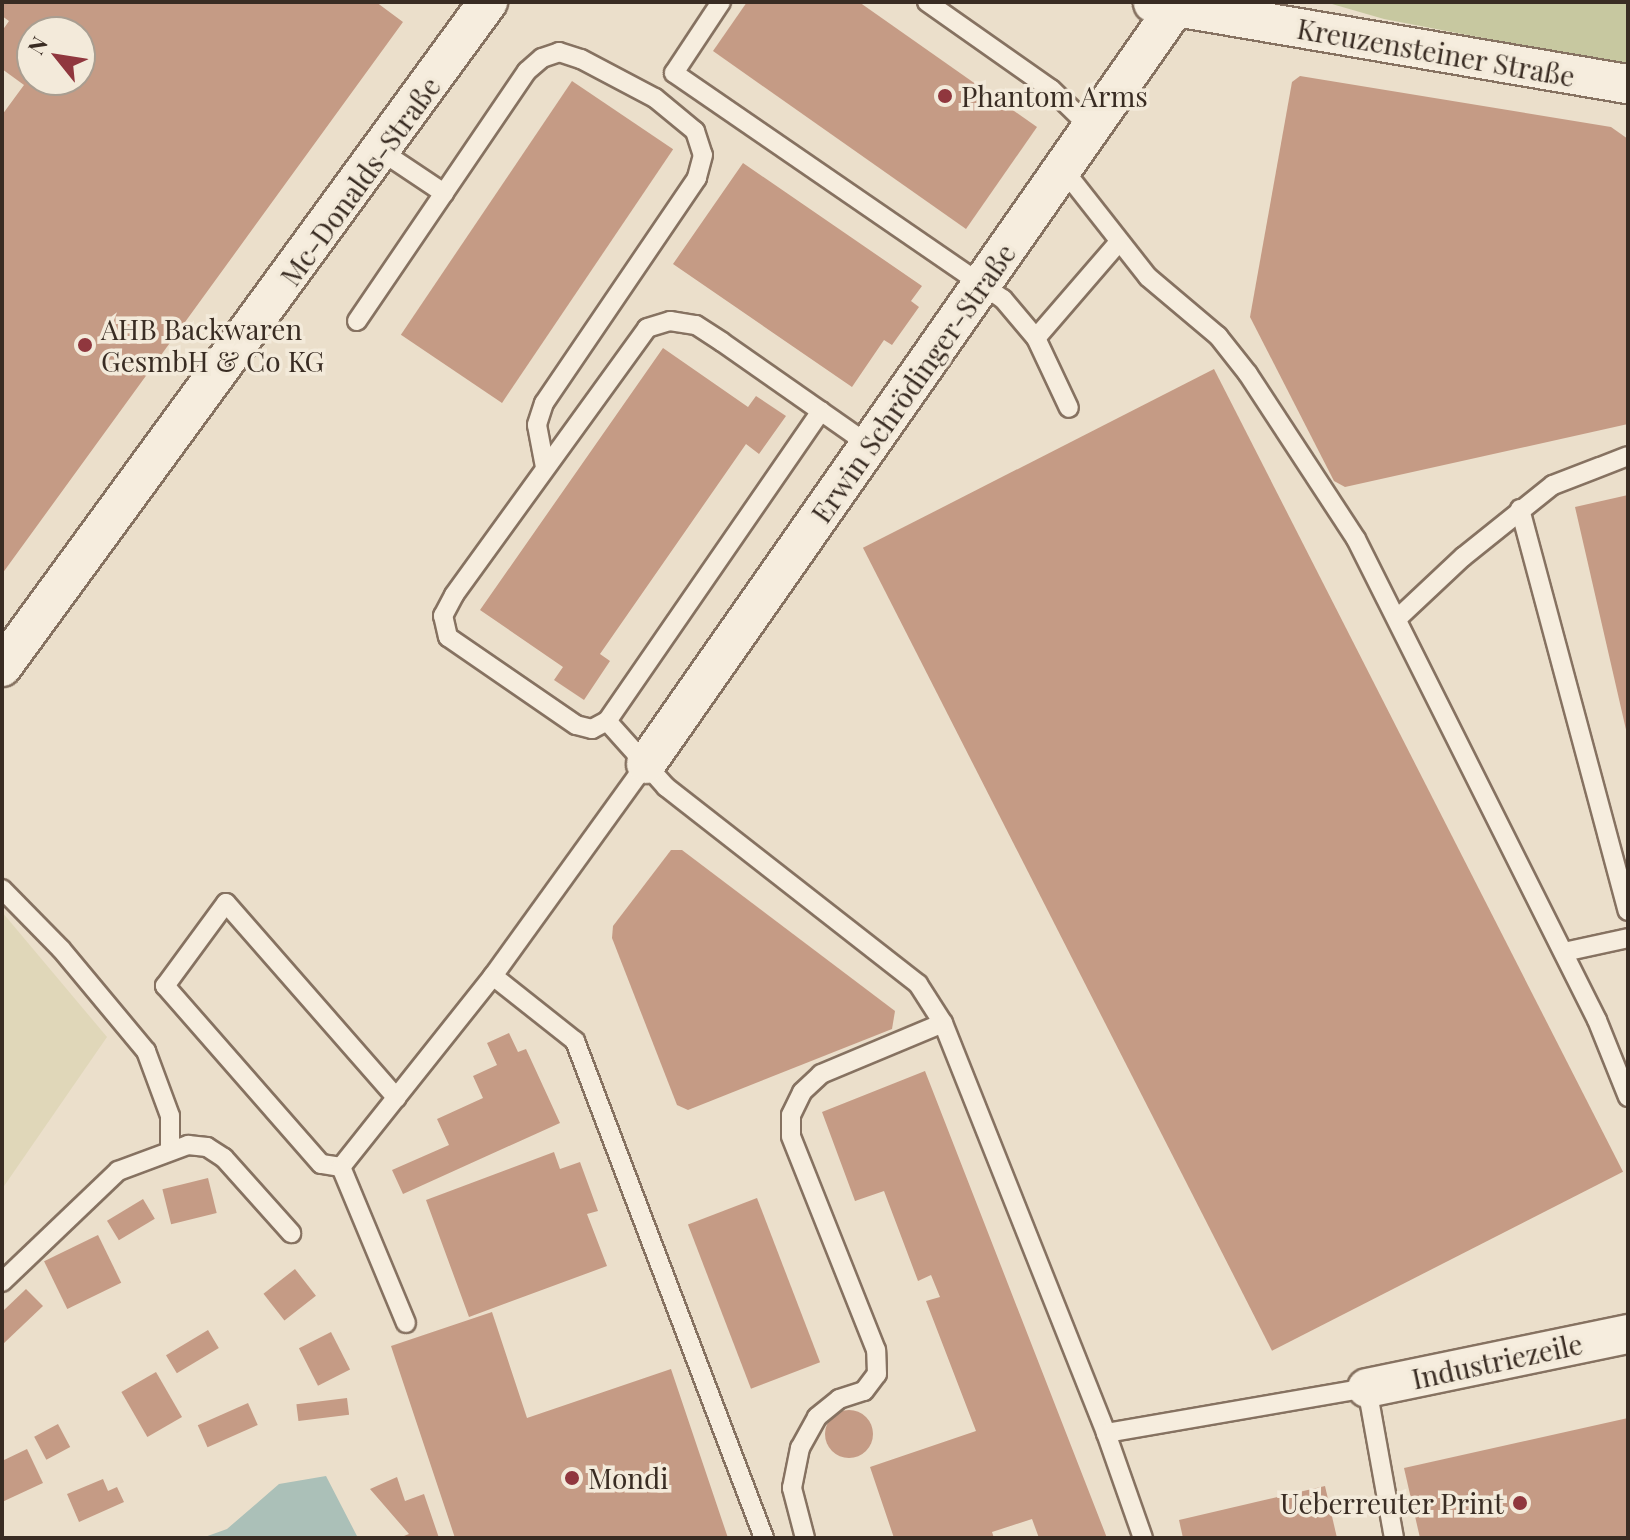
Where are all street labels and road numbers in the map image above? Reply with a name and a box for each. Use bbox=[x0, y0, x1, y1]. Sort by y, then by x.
street label: Kreuzensteiner Straße bbox=[1294, 11, 1578, 93]
street label: Mc-Donalds-Straße bbox=[273, 70, 447, 292]
street label: Erwin Schrödinger-Straße bbox=[804, 237, 1022, 529]
street label: Industriezeile bbox=[1409, 1327, 1585, 1395]

